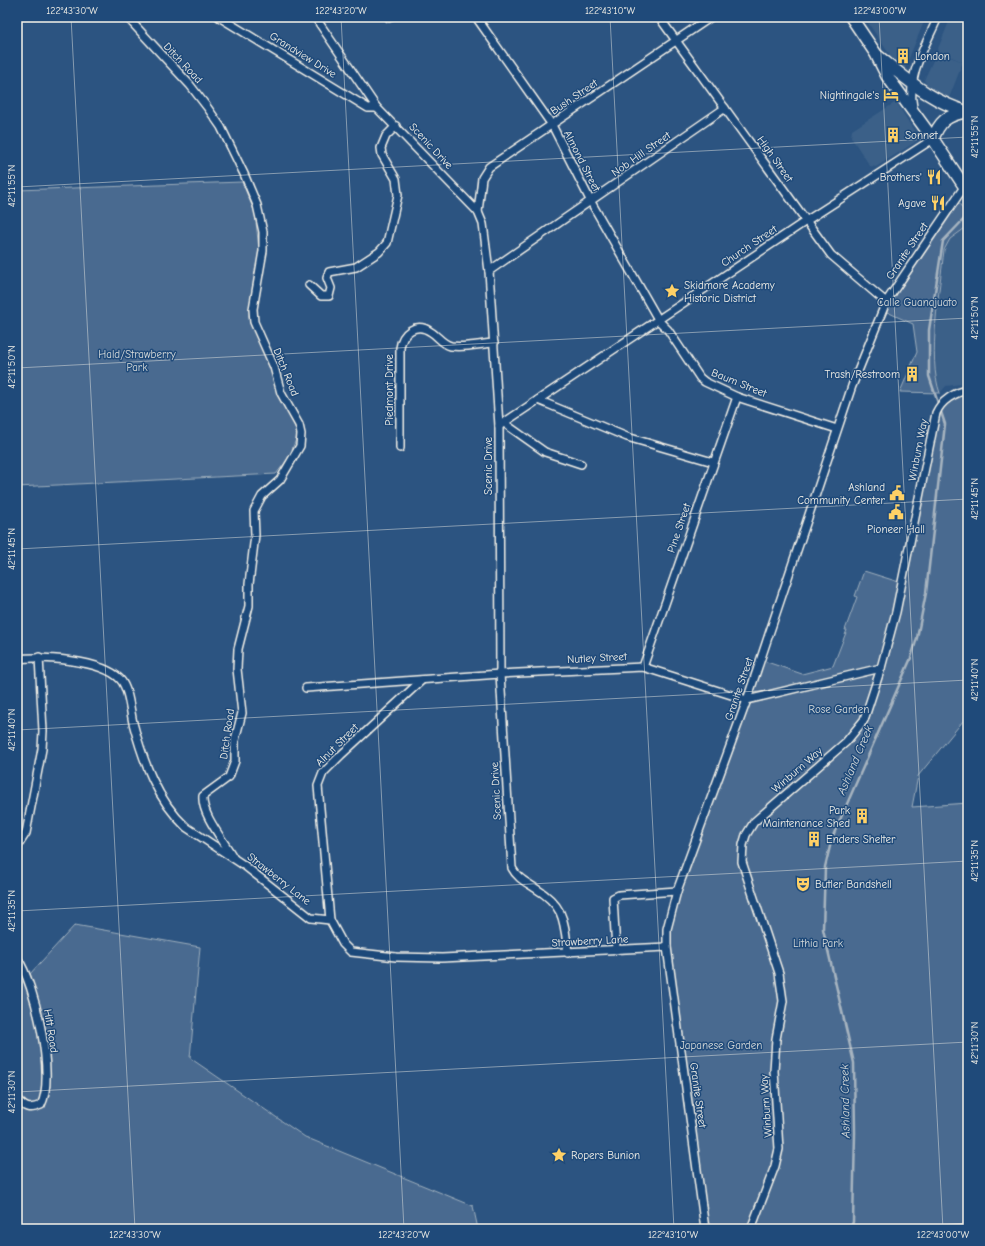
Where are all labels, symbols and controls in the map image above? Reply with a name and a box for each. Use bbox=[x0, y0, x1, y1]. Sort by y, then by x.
text: 122°43'30"W bbox=[46, 5, 98, 17]
text: 122°43'20"W bbox=[315, 5, 367, 17]
text: 122°43'10"W bbox=[585, 5, 635, 17]
text: 122°43'00"W bbox=[854, 5, 907, 17]
street label: Grandview Drive bbox=[267, 29, 339, 81]
street label: Ditch Road bbox=[161, 40, 205, 86]
building icon: London bbox=[894, 47, 912, 65]
place label: London bbox=[915, 50, 950, 63]
street label: Bush Street bbox=[548, 76, 601, 118]
hotel icon: Nightingale's bbox=[882, 86, 900, 104]
place label: Nightingale's bbox=[820, 89, 879, 102]
text: 42°11'55"N bbox=[969, 116, 981, 158]
street label: Scenic Drive bbox=[406, 120, 456, 172]
building icon: Sonnet bbox=[884, 126, 902, 144]
street label: Almond Street bbox=[561, 128, 603, 194]
street label: Nob Hill Street bbox=[609, 128, 674, 179]
place label: Sonnet bbox=[905, 129, 939, 142]
street label: High Street bbox=[754, 133, 796, 185]
text: 42°11'55"N bbox=[6, 165, 18, 207]
restaurant icon: Brothers' bbox=[925, 168, 943, 186]
place label: Brothers' bbox=[880, 171, 922, 184]
restaurant icon: Agave bbox=[929, 194, 947, 212]
place label: Agave bbox=[898, 197, 926, 210]
street label: Granite Street bbox=[883, 219, 931, 282]
street label: Church Street bbox=[719, 222, 780, 269]
place label: Skidmore Academy Historic District bbox=[684, 279, 775, 305]
place icon: Skidmore Academy Historic District bbox=[663, 282, 681, 300]
park label: Calle Guanajuato bbox=[877, 296, 957, 309]
text: 42°11'50"N bbox=[969, 296, 981, 340]
text: 42°11'50"N bbox=[6, 345, 18, 389]
street label: Ditch Road bbox=[270, 346, 302, 398]
park label: Hald/Strawberry Park bbox=[98, 348, 176, 374]
street label: Piedmont Drive bbox=[383, 354, 396, 426]
building icon: Trash/Restroom bbox=[903, 365, 921, 383]
street label: Baum Street bbox=[709, 366, 769, 400]
place label: Trash/Restroom bbox=[825, 368, 900, 381]
street label: Winburn Way bbox=[906, 418, 930, 482]
street label: Scenic Drive bbox=[482, 436, 495, 495]
text: 42°11'45"N bbox=[969, 478, 981, 520]
place label: Ashland Community Center bbox=[797, 481, 886, 507]
public building icon: Ashland Community Center bbox=[888, 484, 906, 502]
street label: Pine Street bbox=[664, 501, 694, 554]
public building icon: Pioneer Hall bbox=[887, 503, 905, 521]
place label: Pioneer Hall bbox=[867, 523, 925, 536]
text: 42°11'45"N bbox=[6, 528, 18, 570]
street label: Nutley Street bbox=[567, 650, 628, 666]
street label: Granite Street bbox=[722, 655, 756, 722]
text: 42°11'40"N bbox=[969, 659, 981, 701]
park label: Rose Garden bbox=[809, 703, 869, 716]
street label: Ditch Road bbox=[217, 708, 237, 760]
text: 42°11'40"N bbox=[6, 709, 18, 751]
street label: Alnut Street bbox=[313, 720, 362, 769]
water label: Ashland Creek bbox=[834, 723, 876, 798]
street label: Winburn Way bbox=[769, 744, 825, 796]
street label: Scenic Drive bbox=[488, 761, 504, 820]
place label: Park Maintenance Shed bbox=[763, 804, 851, 830]
building icon: Park Maintenance Shed bbox=[853, 807, 871, 825]
building icon: Enders Shelter bbox=[805, 830, 823, 848]
place label: Enders Shelter bbox=[826, 833, 896, 846]
text: 42°11'35"N bbox=[969, 840, 981, 882]
street label: Strawberry Lane bbox=[245, 850, 314, 908]
theatre icon: Butler Bandshell bbox=[794, 875, 812, 893]
place label: Butler Bandshell bbox=[815, 878, 892, 891]
text: 42°11'35"N bbox=[6, 890, 18, 932]
street label: Strawberry Lane bbox=[551, 932, 629, 950]
park label: Lithia Park bbox=[793, 937, 844, 950]
street label: Hitt Road bbox=[41, 1008, 61, 1054]
text: 42°11'30"N bbox=[969, 1022, 981, 1064]
park label: Japanese Garden bbox=[680, 1039, 762, 1052]
street label: Granite Street bbox=[687, 1061, 709, 1129]
water label: Ashland Creek bbox=[837, 1064, 853, 1139]
text: 42°11'30"N bbox=[6, 1071, 18, 1113]
street label: Winburn Way bbox=[757, 1074, 775, 1138]
place icon: Ropers Bunion bbox=[550, 1146, 568, 1164]
place label: Ropers Bunion bbox=[571, 1149, 640, 1162]
text: 122°43'30"W bbox=[109, 1229, 161, 1241]
text: 122°43'20"W bbox=[378, 1229, 430, 1241]
text: 122°43'10"W bbox=[648, 1229, 698, 1241]
text: 122°43'00"W bbox=[917, 1229, 970, 1241]

